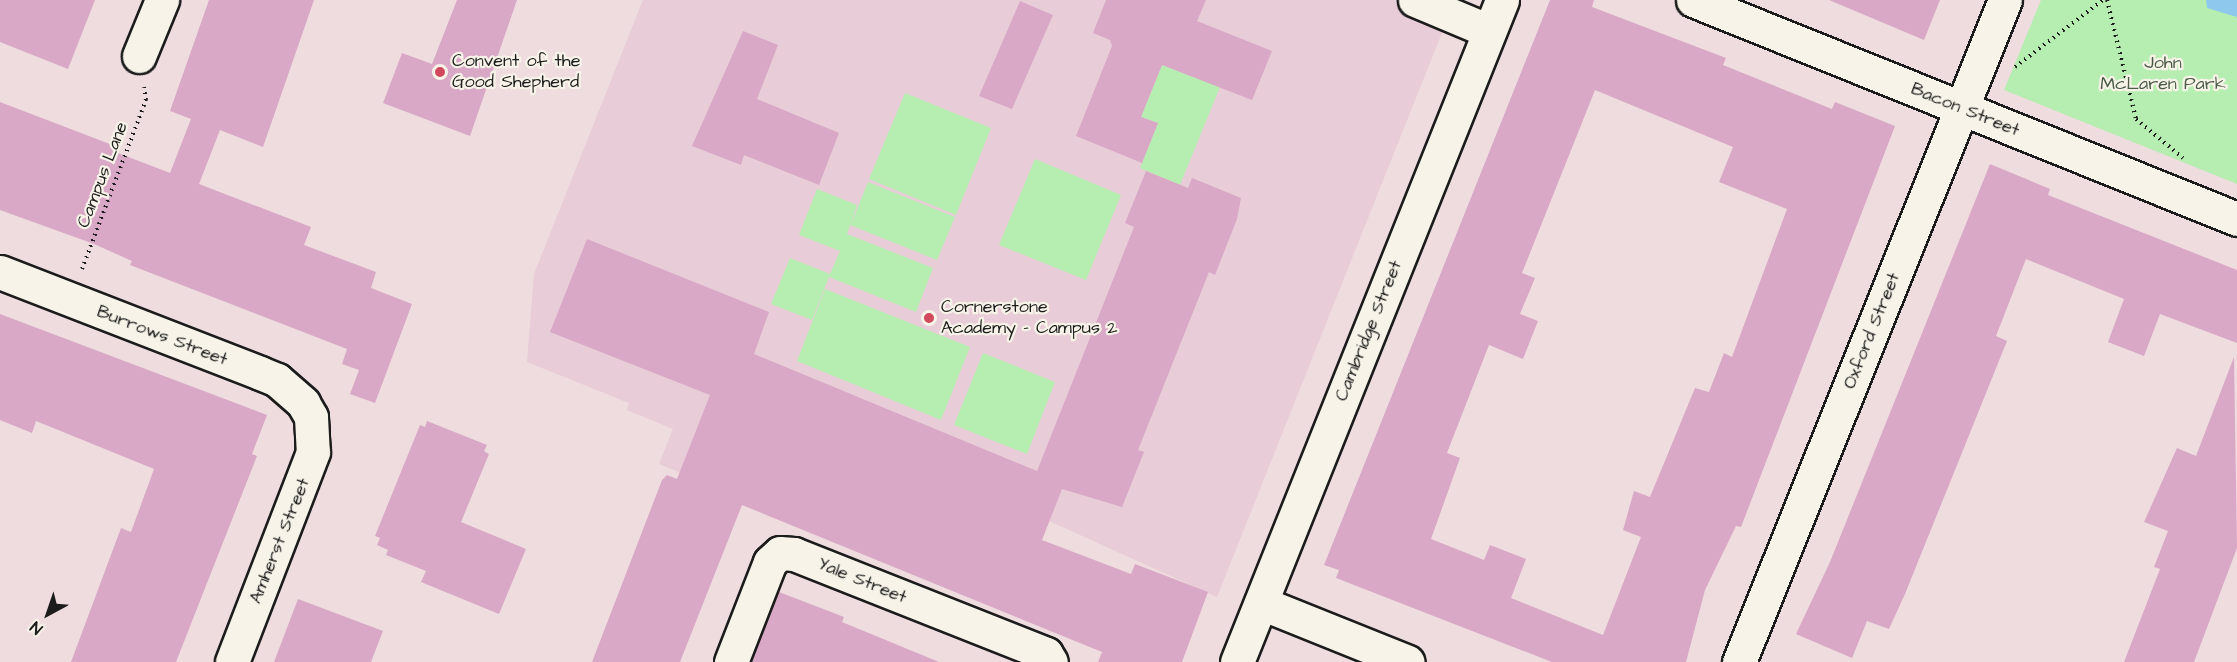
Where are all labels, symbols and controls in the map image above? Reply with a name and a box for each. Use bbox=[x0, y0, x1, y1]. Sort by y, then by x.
place label: Convent of the Good Shepherd bbox=[452, 51, 580, 94]
park label: John McLaren Park bbox=[2100, 53, 2226, 96]
marker: Convent of the Good Shepherd bbox=[433, 65, 447, 79]
street label: Bacon Street bbox=[1908, 78, 2022, 142]
street label: Campus Lane bbox=[73, 119, 133, 231]
street label: Cambridge Street bbox=[1331, 258, 1407, 404]
street label: Oxford Street bbox=[1839, 270, 1905, 392]
place label: Cornerstone Academy - Campus 2 bbox=[941, 297, 1118, 340]
street label: Burrows Street bbox=[94, 301, 230, 371]
marker: Cornerstone Academy - Campus 2 bbox=[922, 311, 936, 325]
street label: Amherst Street bbox=[245, 475, 315, 607]
street label: Yale Street bbox=[814, 553, 910, 609]
north arrow bbox=[18, 584, 78, 644]
text: N bbox=[26, 616, 47, 639]

